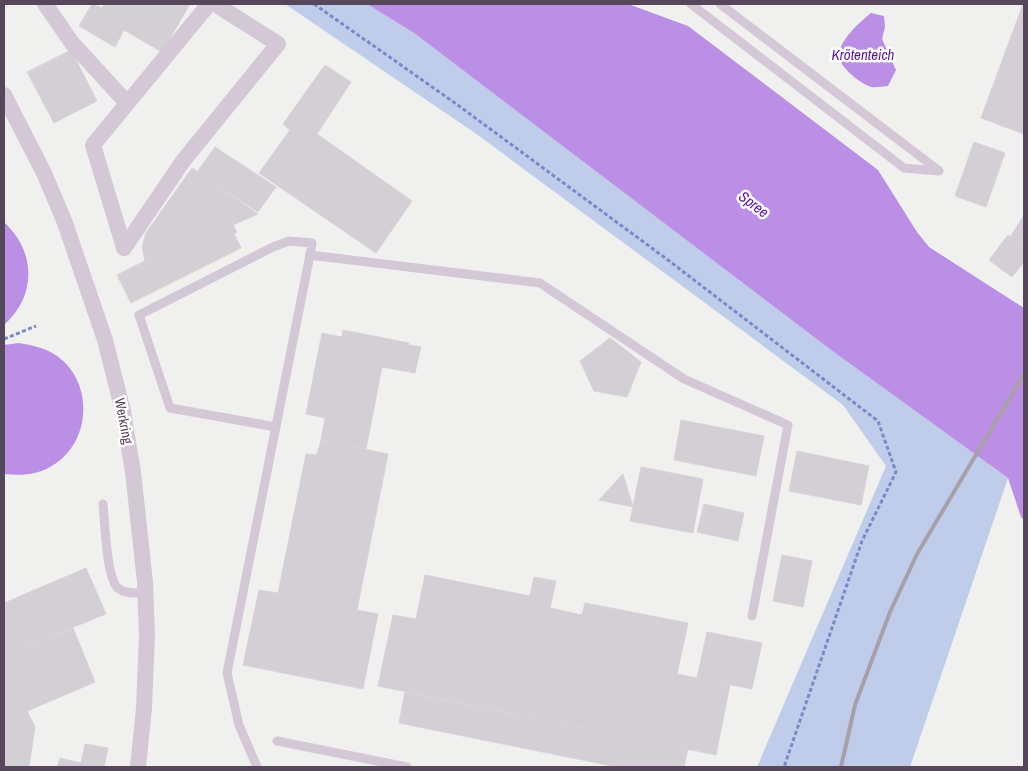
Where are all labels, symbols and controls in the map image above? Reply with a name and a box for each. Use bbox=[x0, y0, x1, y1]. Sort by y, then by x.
water label: Krötenteich bbox=[832, 44, 895, 65]
water label: Spree bbox=[735, 186, 774, 222]
street label: Werkring bbox=[111, 397, 137, 446]

